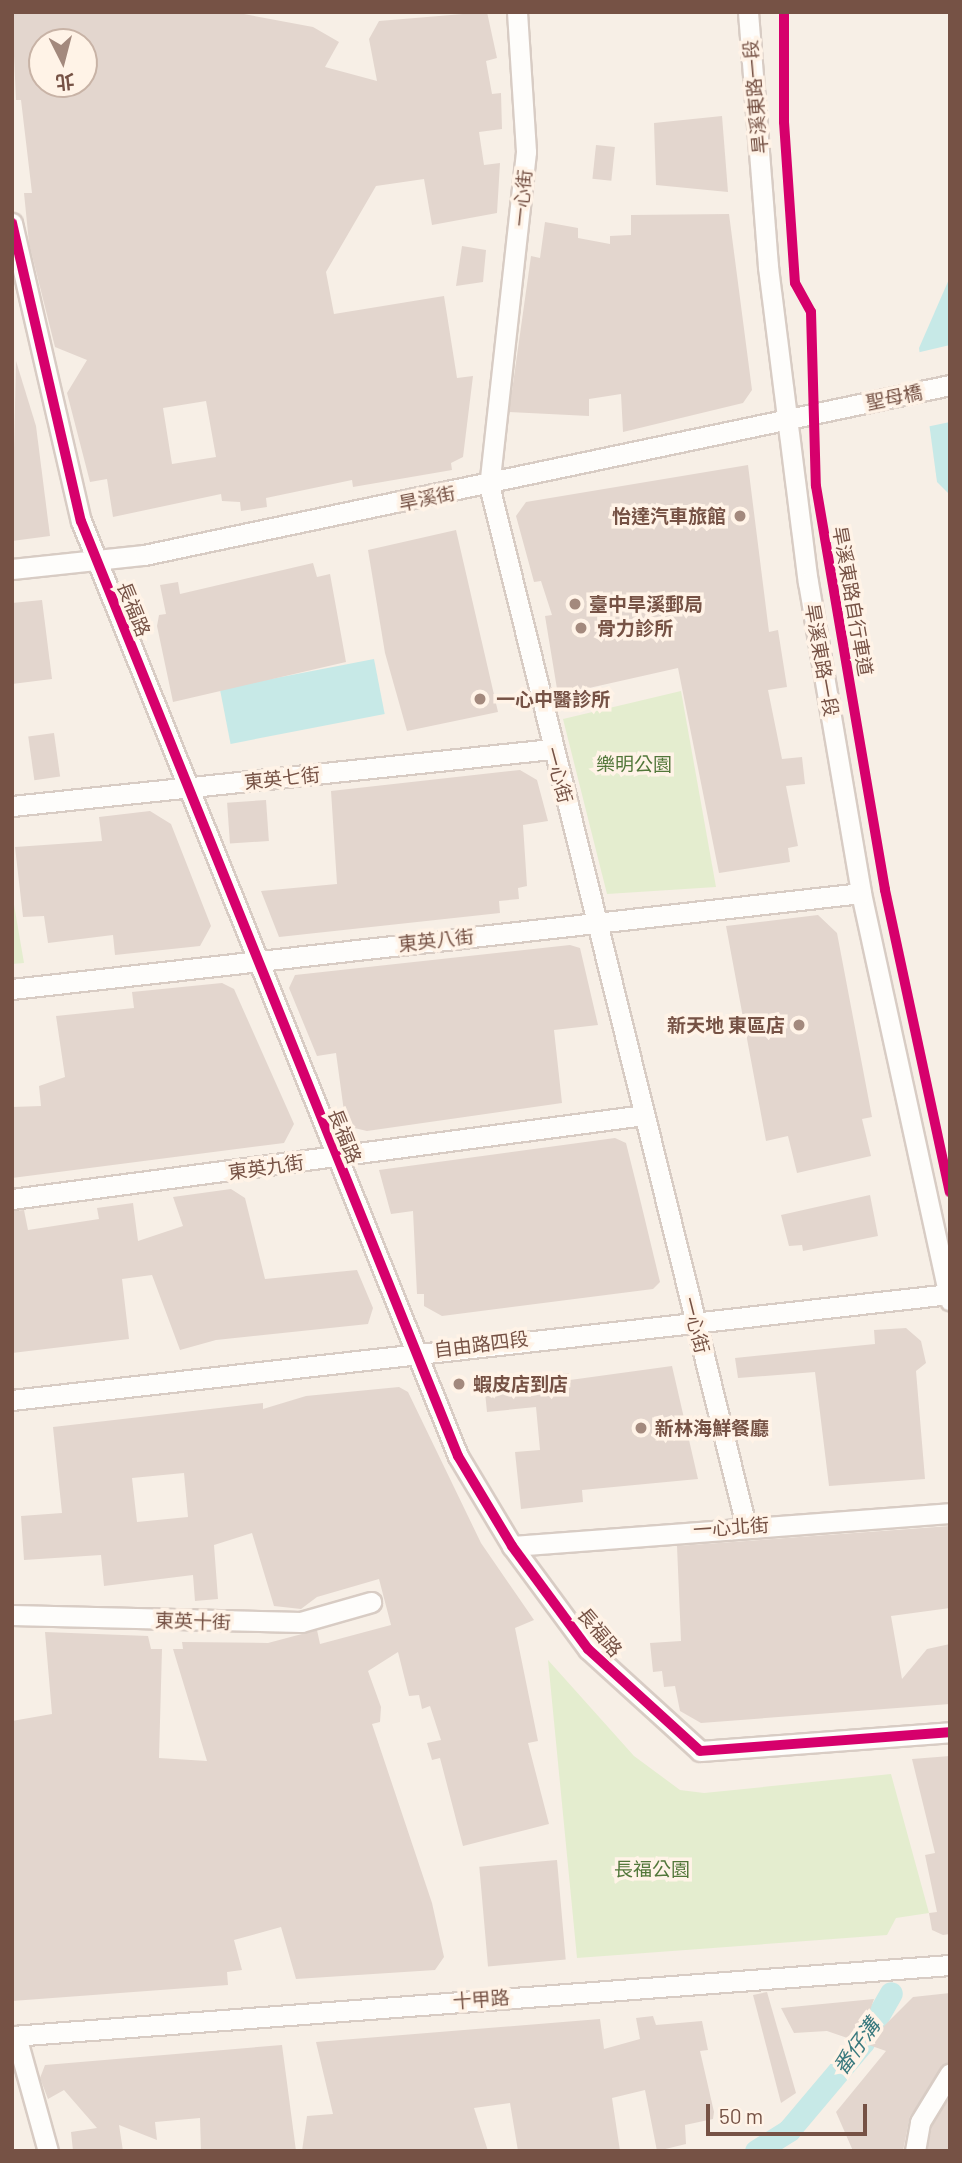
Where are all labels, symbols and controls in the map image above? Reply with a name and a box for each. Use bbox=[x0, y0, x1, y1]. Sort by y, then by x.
north arrow bbox=[28, 28, 98, 98]
street label: 旱溪東路一段 bbox=[739, 39, 771, 155]
text: 北 bbox=[54, 70, 76, 95]
street label: 一心街 bbox=[508, 168, 536, 228]
street label: 聖母橋 bbox=[864, 380, 924, 414]
street label: 旱溪街 bbox=[397, 481, 457, 515]
place label: 怡達汽車旅館 bbox=[612, 505, 726, 527]
marker: 怡達汽車旅館 bbox=[732, 508, 748, 524]
street label: 旱溪東路自行車道 bbox=[829, 524, 877, 678]
street label: 長福路 bbox=[113, 578, 155, 640]
place label: 臺中旱溪郵局 bbox=[589, 593, 703, 615]
marker: 臺中旱溪郵局 bbox=[567, 596, 583, 612]
street label: 旱溪東路一段 bbox=[801, 602, 843, 718]
place label: 骨力診所 bbox=[597, 617, 673, 639]
marker: 骨力診所 bbox=[571, 618, 591, 638]
place label: 一心中醫診所 bbox=[496, 688, 610, 710]
marker: 一心中醫診所 bbox=[470, 689, 490, 709]
street label: 一心街 bbox=[541, 745, 577, 805]
park label: 樂明公園 bbox=[596, 753, 672, 775]
street label: 東英七街 bbox=[243, 763, 321, 793]
street label: 東英八街 bbox=[397, 925, 475, 955]
place label: 新天地 東區店 bbox=[667, 1014, 785, 1036]
marker: 新天地 東區店 bbox=[791, 1017, 807, 1033]
street label: 長福路 bbox=[324, 1105, 366, 1167]
street label: 東英九街 bbox=[227, 1150, 305, 1184]
street label: 一心街 bbox=[678, 1295, 714, 1355]
street label: 自由路四段 bbox=[432, 1327, 530, 1361]
place label: 蝦皮店到店 bbox=[473, 1373, 568, 1395]
marker: 蝦皮店到店 bbox=[451, 1376, 467, 1392]
place label: 新林海鮮餐廳 bbox=[655, 1417, 769, 1439]
marker: 新林海鮮餐廳 bbox=[633, 1420, 649, 1436]
street label: 一心北街 bbox=[692, 1513, 770, 1541]
street label: 長福路 bbox=[573, 1603, 627, 1661]
street label: 東英十街 bbox=[155, 1608, 231, 1634]
park label: 長福公園 bbox=[614, 1858, 690, 1880]
street label: 十甲路 bbox=[452, 1986, 510, 2012]
water label: 番仔溝 bbox=[827, 2013, 885, 2079]
scale bar bbox=[710, 2090, 871, 2134]
text: 50 m bbox=[719, 2103, 763, 2128]

